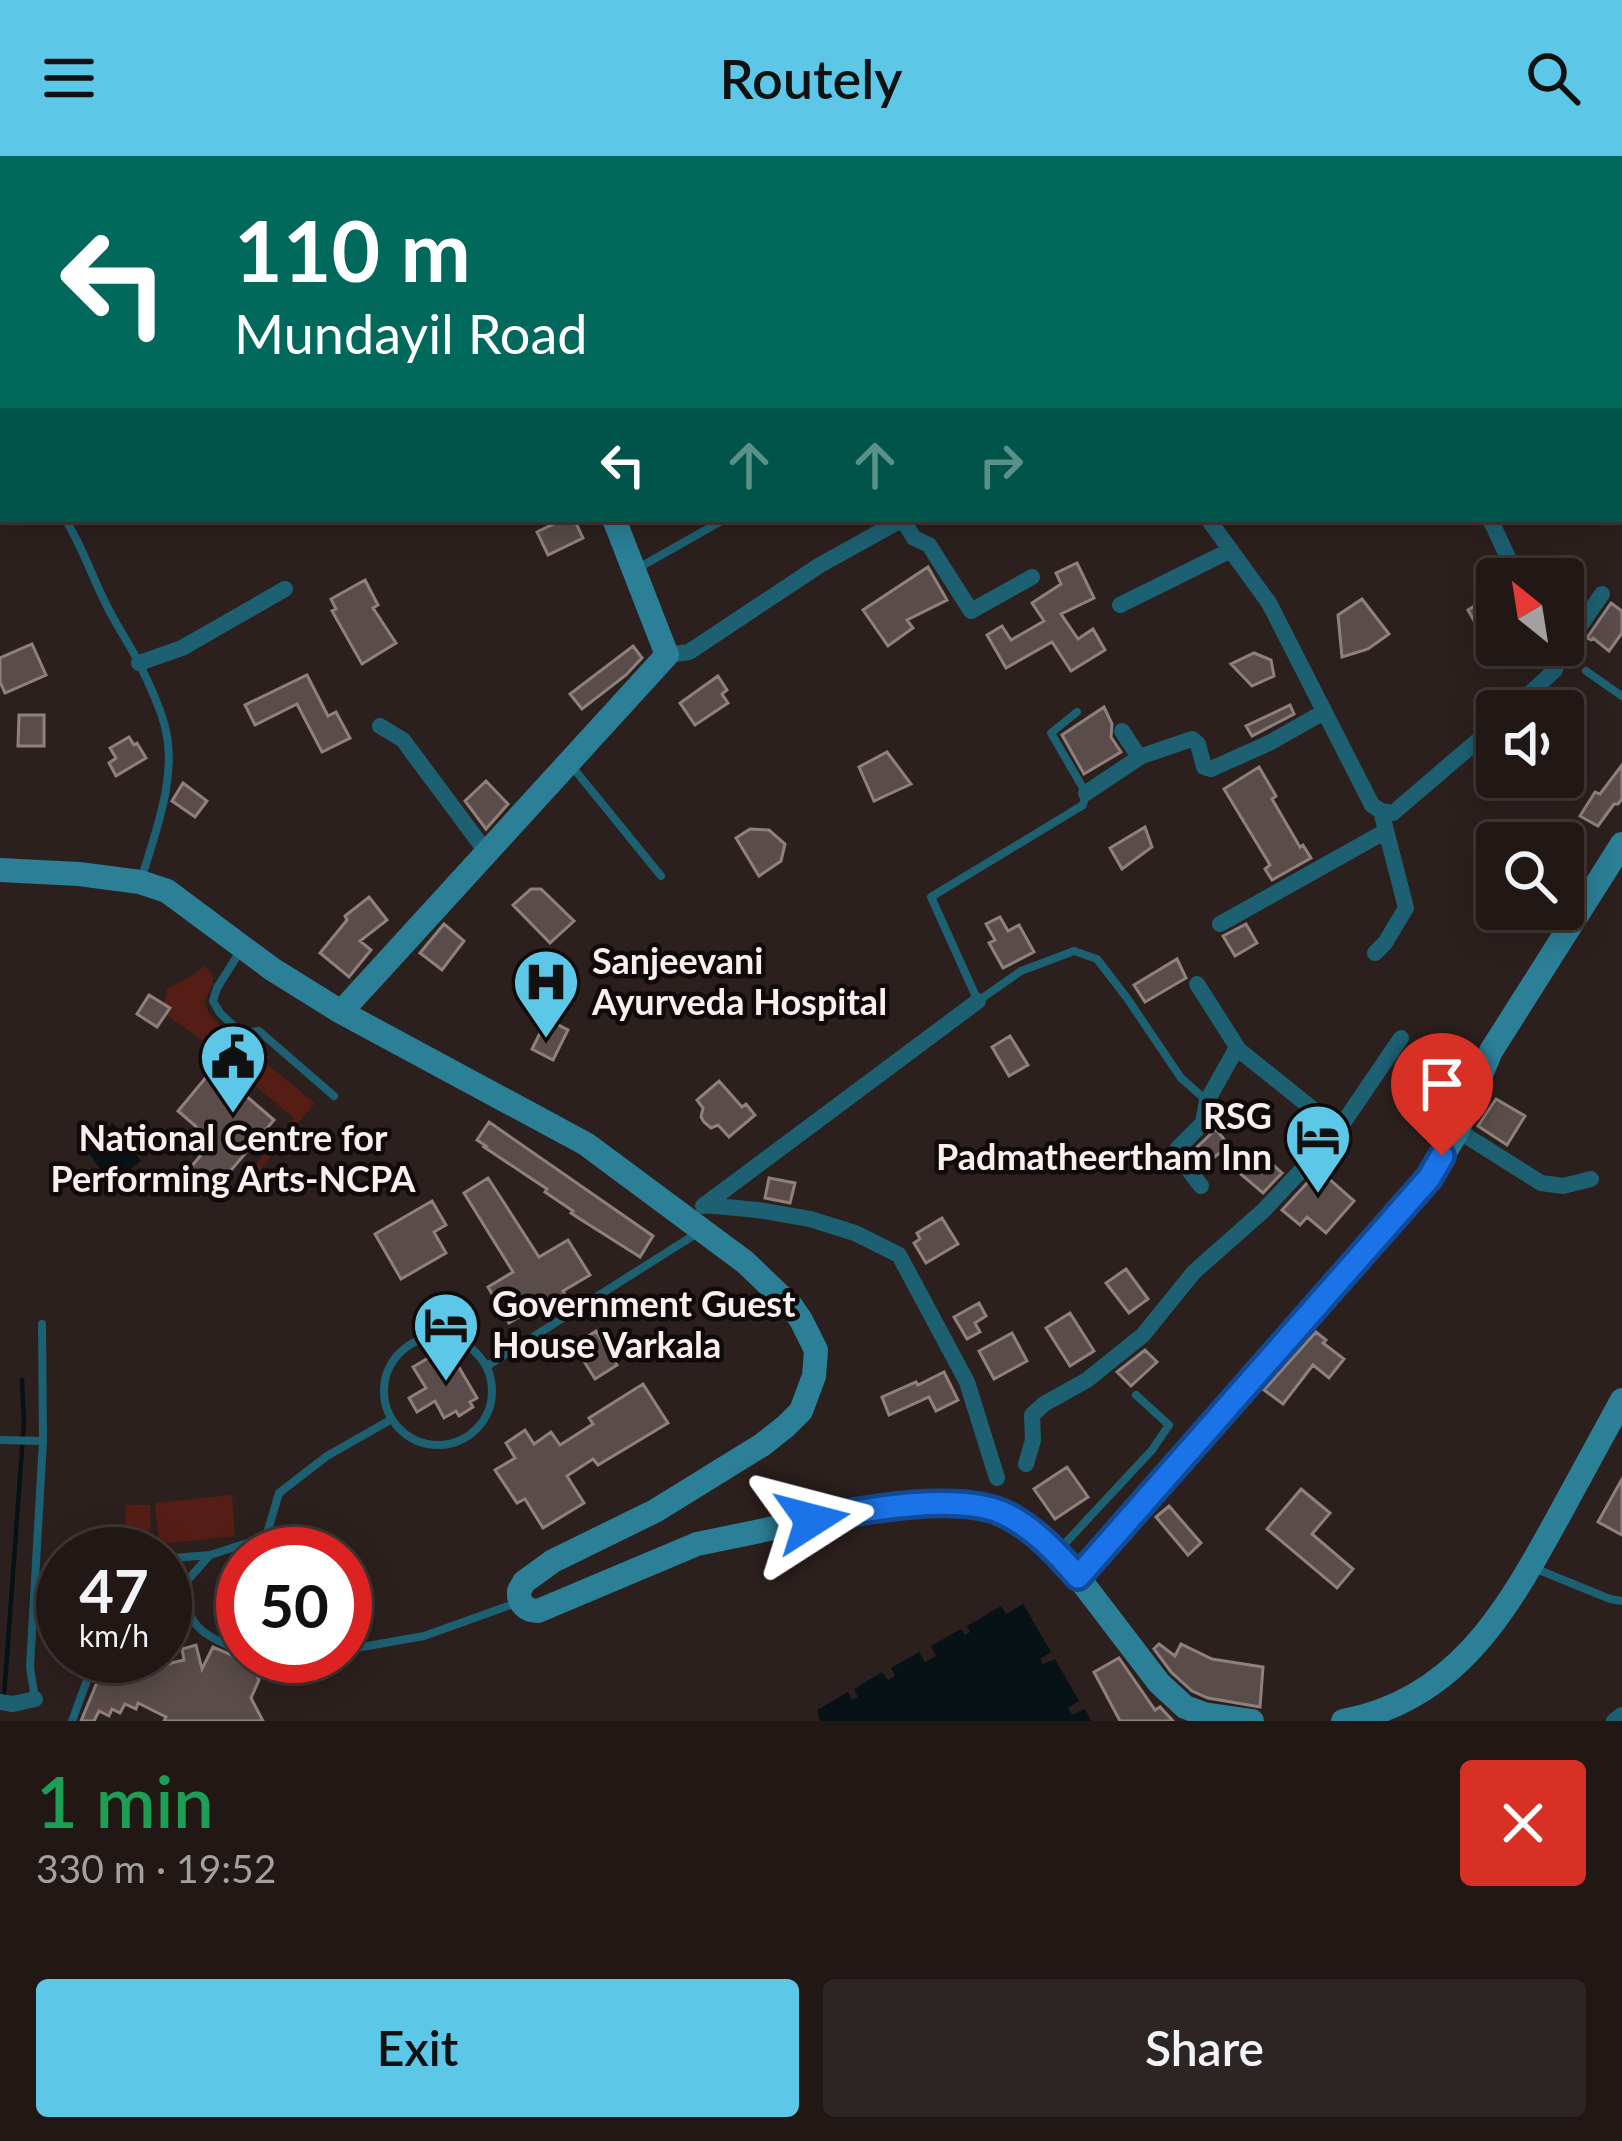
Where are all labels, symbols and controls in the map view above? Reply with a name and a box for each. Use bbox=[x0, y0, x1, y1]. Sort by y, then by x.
icon: menu bbox=[36, 45, 102, 111]
icon: search bbox=[1520, 45, 1586, 111]
text: Routely bbox=[719, 46, 903, 111]
text: 110 m bbox=[234, 199, 471, 300]
icon: left bbox=[36, 204, 192, 360]
text: Mundayil Road bbox=[234, 301, 587, 366]
icon: left bbox=[590, 432, 656, 498]
icon: ahead bbox=[716, 432, 782, 498]
icon: ahead bbox=[842, 432, 908, 498]
icon: right bbox=[968, 432, 1034, 498]
north arrow bbox=[1476, 558, 1584, 666]
map controls bbox=[1476, 558, 1584, 930]
button: sound bbox=[1476, 690, 1584, 798]
button: search bbox=[1476, 822, 1584, 930]
place label: Sanjeevani Ayurveda Hospital bbox=[591, 938, 887, 1023]
hospital icon: Sanjeevani Ayurveda Hospital bbox=[511, 947, 581, 1041]
public building icon: National Centre for Performing Arts-NCPA bbox=[198, 1022, 268, 1116]
pin bbox=[1391, 1033, 1493, 1156]
icon: arrive bbox=[1409, 1051, 1475, 1117]
place label: RSG Padmatheertham Inn bbox=[936, 1093, 1272, 1178]
hotel icon: RSG Padmatheertham Inn bbox=[1283, 1102, 1353, 1196]
place label: National Centre for Performing Arts-NCPA bbox=[51, 1115, 416, 1200]
place label: Government Guest House Varkala bbox=[492, 1281, 796, 1366]
hotel icon: Government Guest House Varkala bbox=[411, 1290, 481, 1384]
position arrow bbox=[749, 1457, 875, 1583]
speed limit sign: 50 bbox=[216, 1527, 372, 1683]
text: 47 bbox=[79, 1554, 149, 1626]
text: km/h bbox=[79, 1617, 149, 1653]
text: 1 min bbox=[36, 1757, 214, 1843]
button: close bbox=[1460, 1760, 1586, 1886]
text: 330 m · 19:52 bbox=[36, 1845, 276, 1891]
button: Exit bbox=[36, 1979, 799, 2117]
button: Share bbox=[823, 1979, 1586, 2117]

